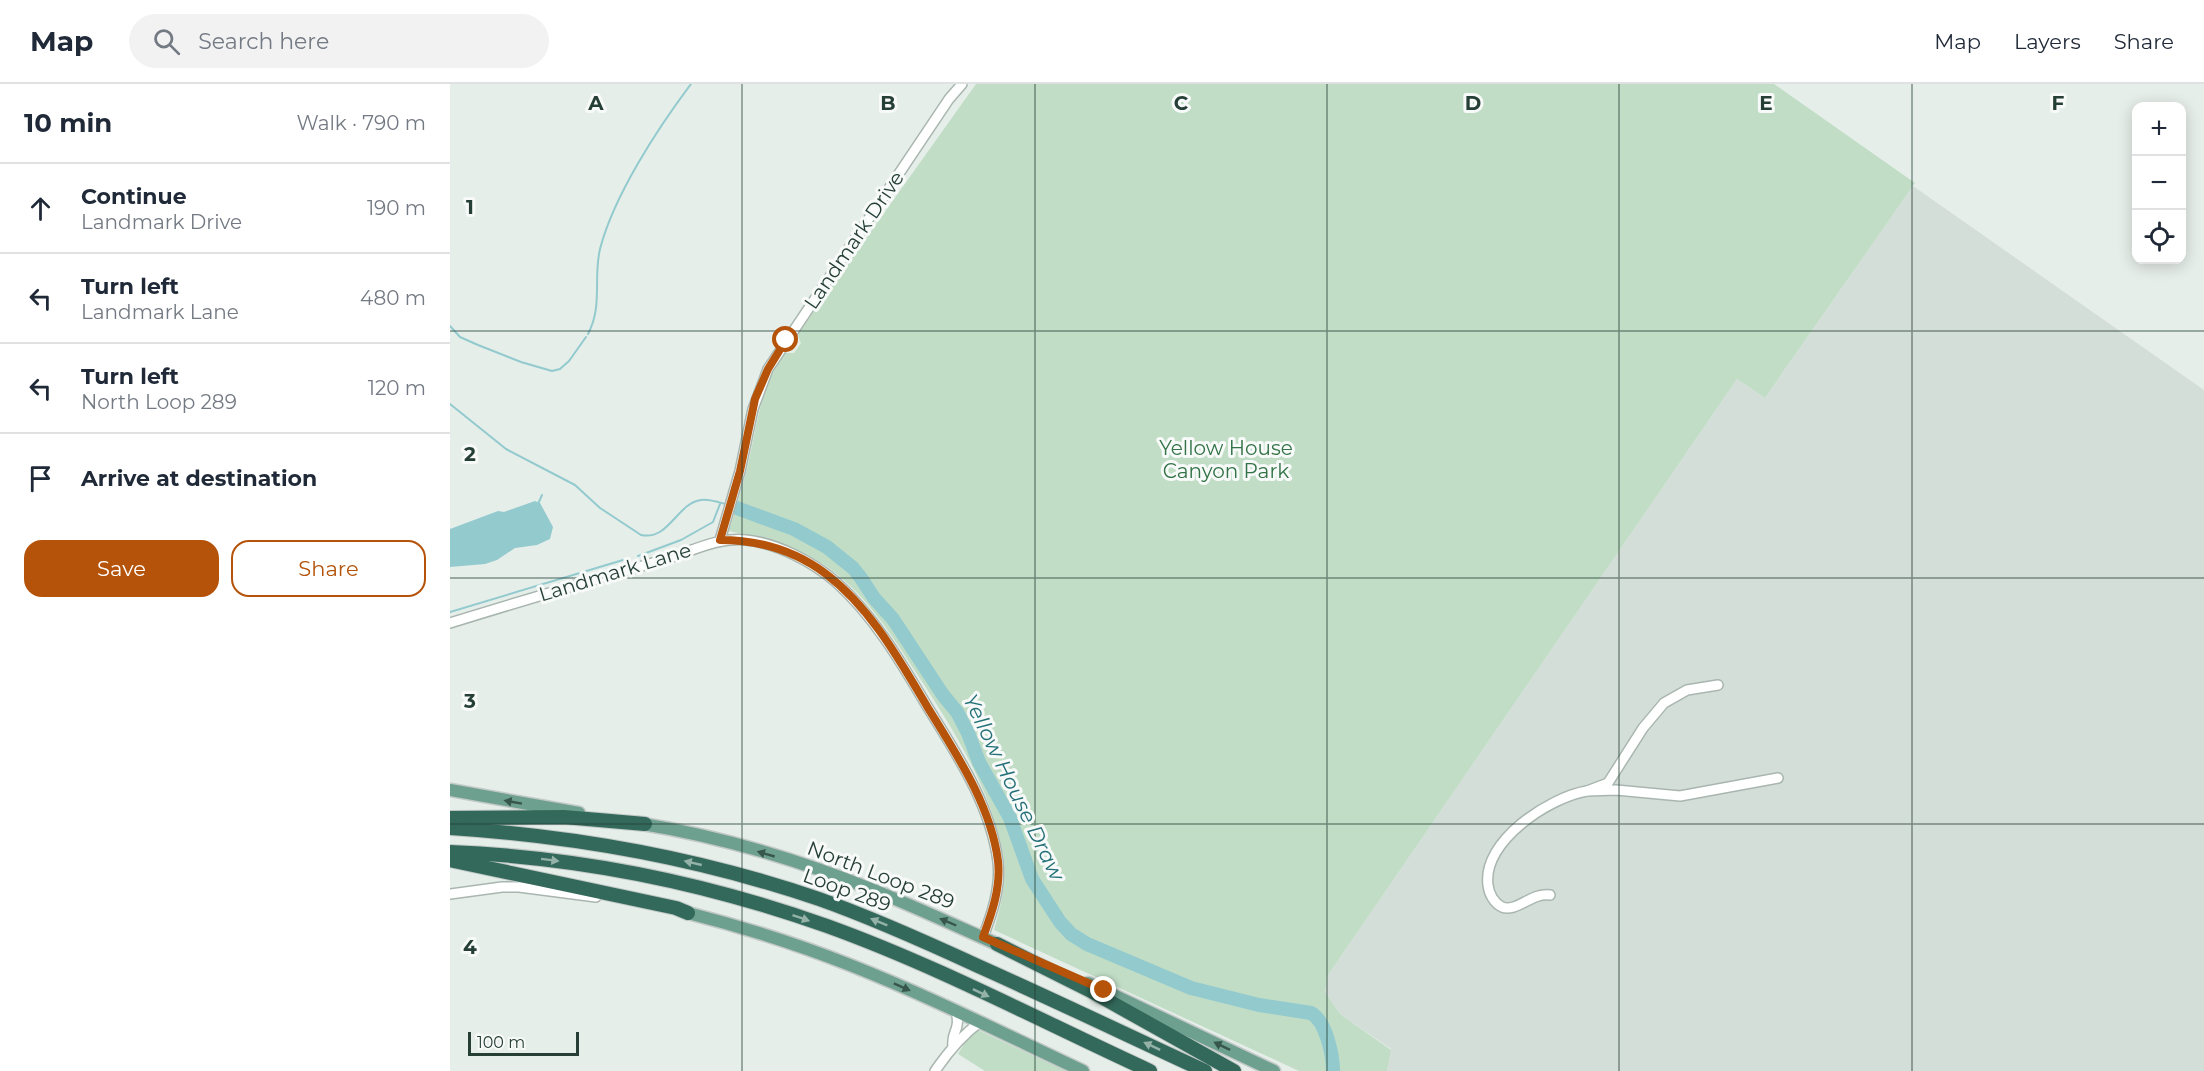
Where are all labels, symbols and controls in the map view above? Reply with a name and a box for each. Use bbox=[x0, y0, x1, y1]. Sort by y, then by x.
search box bbox=[129, 14, 549, 68]
text: Map bbox=[30, 24, 93, 58]
icon: search bbox=[150, 25, 183, 58]
text: Search here bbox=[198, 28, 329, 55]
text: Map bbox=[1934, 29, 1981, 54]
text: Layers bbox=[2014, 29, 2081, 54]
text: Share bbox=[2114, 29, 2174, 54]
text: A bbox=[587, 91, 604, 115]
text: B bbox=[880, 91, 896, 115]
text: C bbox=[1174, 91, 1189, 115]
text: D bbox=[1465, 91, 1481, 115]
text: E bbox=[1759, 91, 1773, 115]
text: F bbox=[2052, 91, 2065, 115]
map controls bbox=[2132, 102, 2186, 264]
button: + bbox=[2132, 102, 2186, 156]
text: 10 min bbox=[24, 107, 112, 139]
text: Walk · 790 m bbox=[297, 111, 426, 135]
button: − bbox=[2132, 156, 2186, 210]
street label: Landmark Drive bbox=[799, 166, 909, 314]
text: Continue bbox=[81, 183, 187, 210]
icon: ahead bbox=[24, 192, 57, 225]
text: 1 bbox=[466, 195, 474, 219]
text: 190 m bbox=[367, 196, 426, 220]
text: Landmark Drive bbox=[81, 210, 242, 234]
button: locate bbox=[2132, 210, 2186, 264]
text: Turn left bbox=[81, 273, 179, 300]
icon: left bbox=[24, 282, 57, 315]
text: 480 m bbox=[360, 286, 426, 310]
text: Landmark Lane bbox=[81, 300, 239, 324]
route start bbox=[772, 326, 798, 352]
text: Turn left bbox=[81, 363, 179, 390]
icon: left bbox=[24, 372, 57, 405]
text: 120 m bbox=[368, 376, 426, 400]
text: North Loop 289 bbox=[81, 390, 237, 414]
park label: Yellow House Canyon Park bbox=[1159, 436, 1293, 483]
text: 2 bbox=[464, 442, 476, 466]
icon: arrive bbox=[24, 462, 57, 495]
text: Arrive at destination bbox=[81, 465, 317, 492]
street label: Landmark Lane bbox=[536, 537, 694, 607]
button: Save bbox=[24, 540, 219, 597]
button: Share bbox=[231, 540, 426, 597]
text: 3 bbox=[463, 689, 476, 713]
water label: Yellow House Draw bbox=[958, 690, 1071, 886]
one-way arrow bbox=[504, 797, 523, 806]
street label: North Loop 289 bbox=[804, 836, 958, 914]
one-way arrow bbox=[757, 849, 775, 858]
one-way arrow bbox=[541, 856, 560, 865]
one-way arrow bbox=[684, 857, 702, 867]
street label: Loop 289 bbox=[800, 863, 894, 917]
one-way arrow bbox=[792, 913, 810, 923]
one-way arrow bbox=[869, 917, 887, 927]
one-way arrow bbox=[939, 917, 957, 927]
text: 4 bbox=[463, 935, 477, 959]
route end bbox=[1090, 976, 1116, 1002]
one-way arrow bbox=[893, 982, 911, 992]
one-way arrow bbox=[973, 988, 990, 997]
scale bar bbox=[468, 1029, 579, 1056]
text: 100 m bbox=[477, 1033, 525, 1052]
one-way arrow bbox=[1213, 1041, 1230, 1050]
one-way arrow bbox=[1143, 1042, 1160, 1051]

